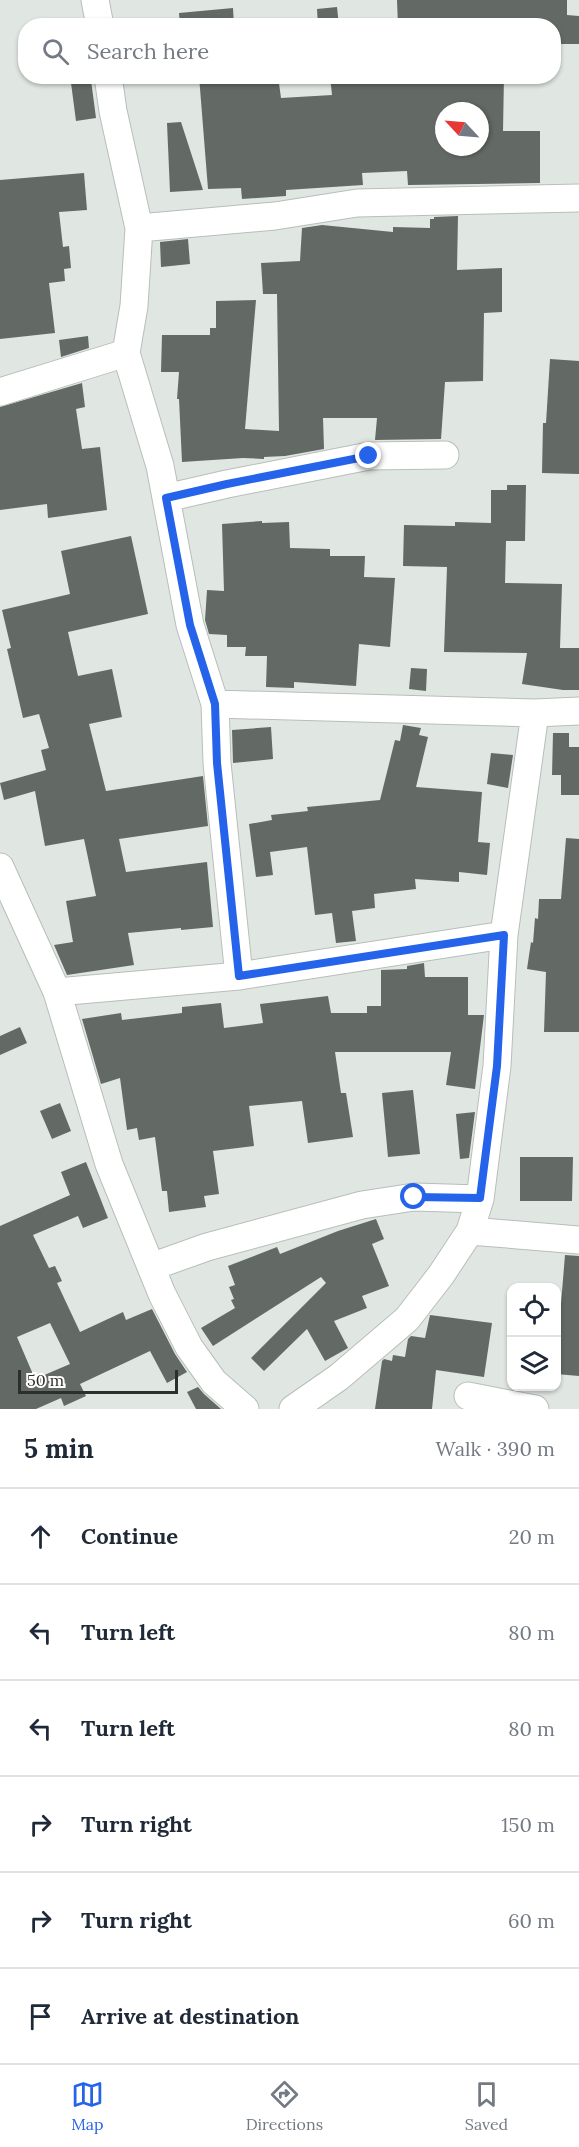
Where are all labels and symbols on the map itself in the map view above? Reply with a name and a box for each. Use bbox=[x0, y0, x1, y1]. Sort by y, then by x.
north arrow bbox=[435, 102, 489, 156]
route end bbox=[355, 442, 381, 468]
route start bbox=[400, 1183, 426, 1209]
scale bar bbox=[18, 1367, 178, 1394]

